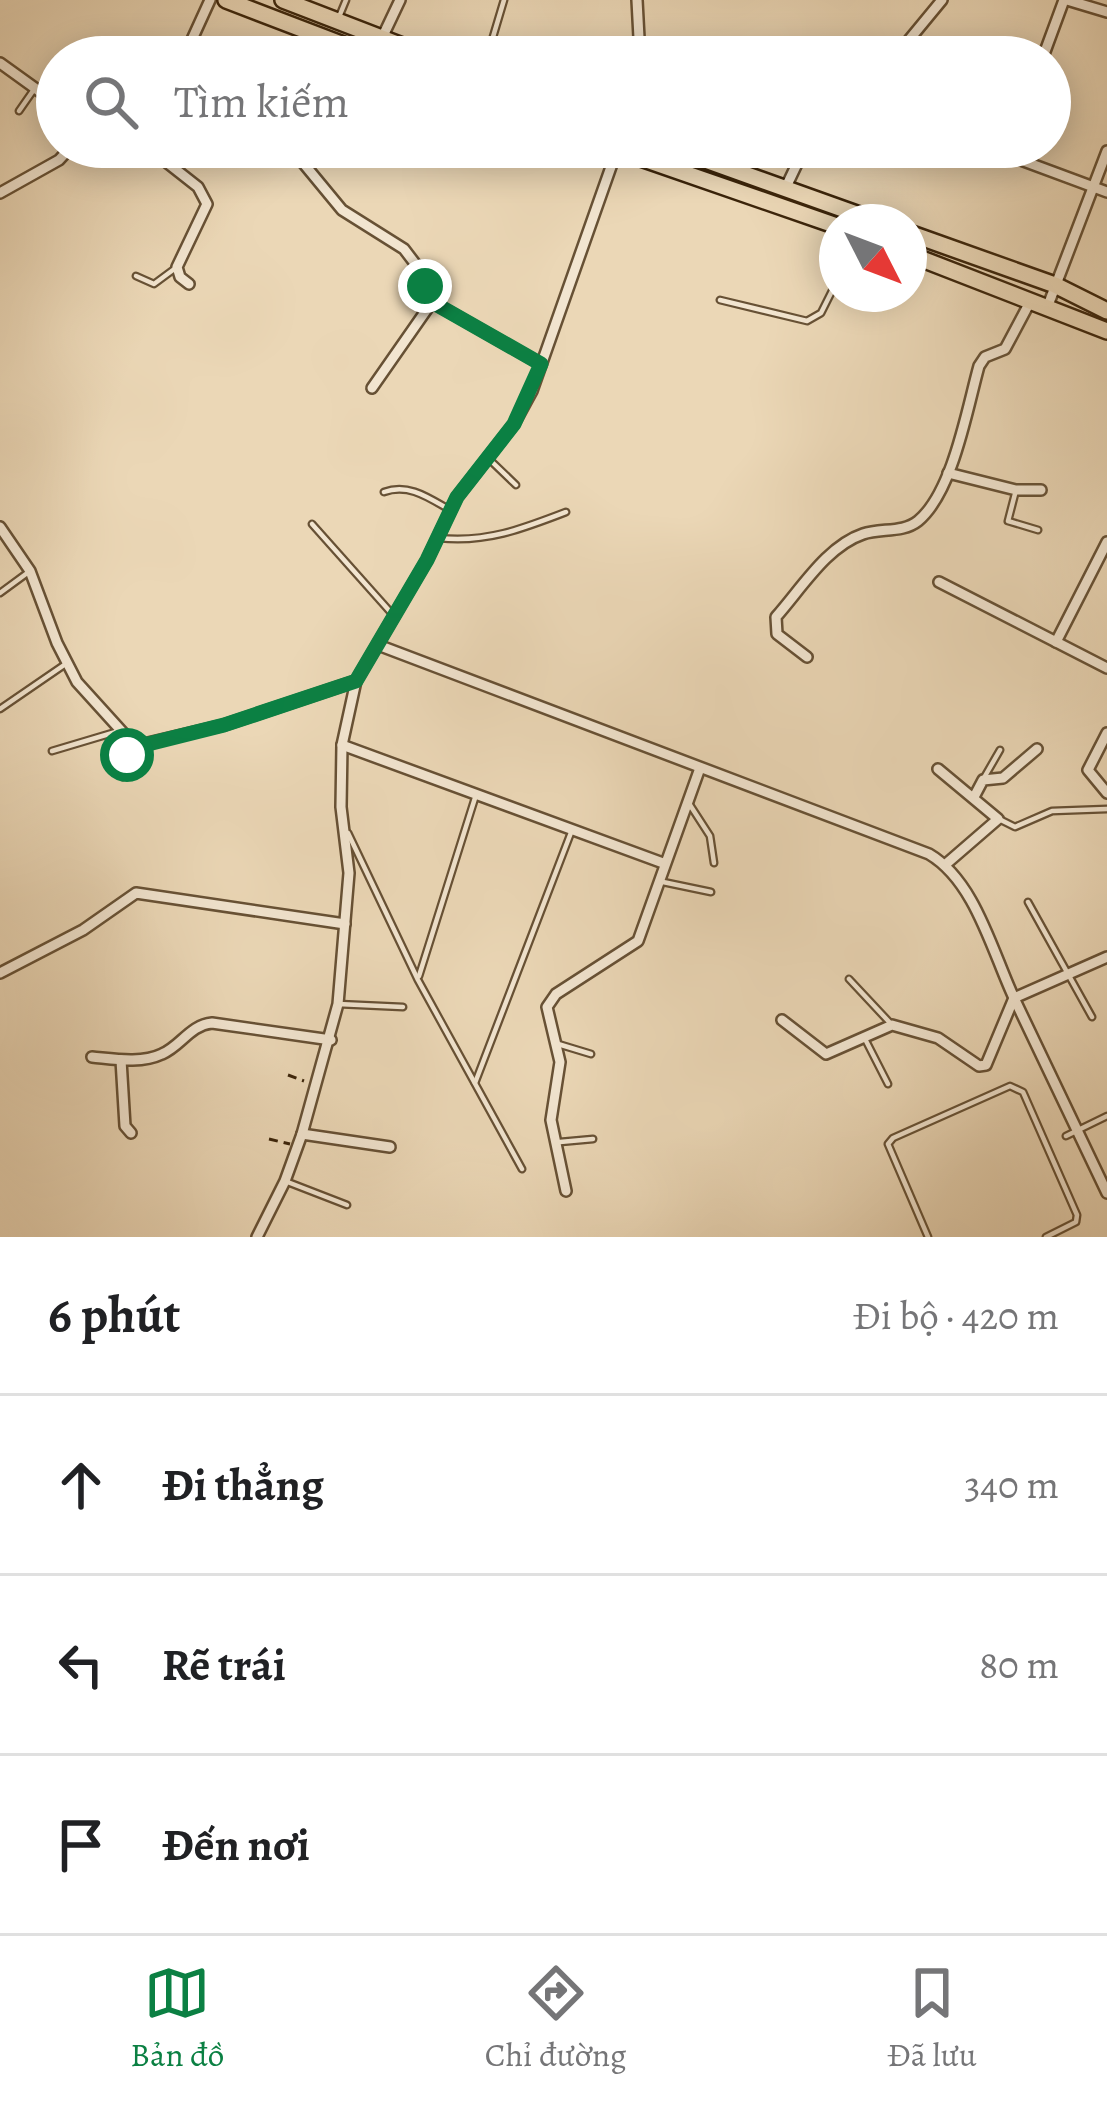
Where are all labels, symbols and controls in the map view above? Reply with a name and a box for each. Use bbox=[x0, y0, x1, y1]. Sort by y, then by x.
search box bbox=[36, 36, 1071, 168]
icon: search bbox=[78, 69, 144, 135]
text: Tìm kiếm bbox=[174, 71, 349, 133]
north arrow bbox=[819, 204, 927, 312]
route end bbox=[398, 259, 452, 313]
route start bbox=[100, 728, 154, 782]
text: 6 phút bbox=[48, 1280, 181, 1350]
text: Đi bộ · 420 m bbox=[853, 1289, 1059, 1342]
icon: ahead bbox=[48, 1452, 114, 1518]
text: Đi thẳng bbox=[162, 1454, 324, 1516]
text: 340 m bbox=[964, 1458, 1059, 1511]
icon: left bbox=[48, 1632, 114, 1698]
text: Rẽ trái bbox=[162, 1634, 286, 1696]
text: 80 m bbox=[979, 1638, 1059, 1691]
icon: arrive bbox=[48, 1812, 114, 1878]
text: Đến nơi bbox=[162, 1814, 310, 1876]
tab: Bản đồ bbox=[130, 1960, 224, 2077]
tab: Chỉ đường bbox=[485, 1960, 627, 2077]
tab: Đã lưu bbox=[887, 1960, 977, 2077]

